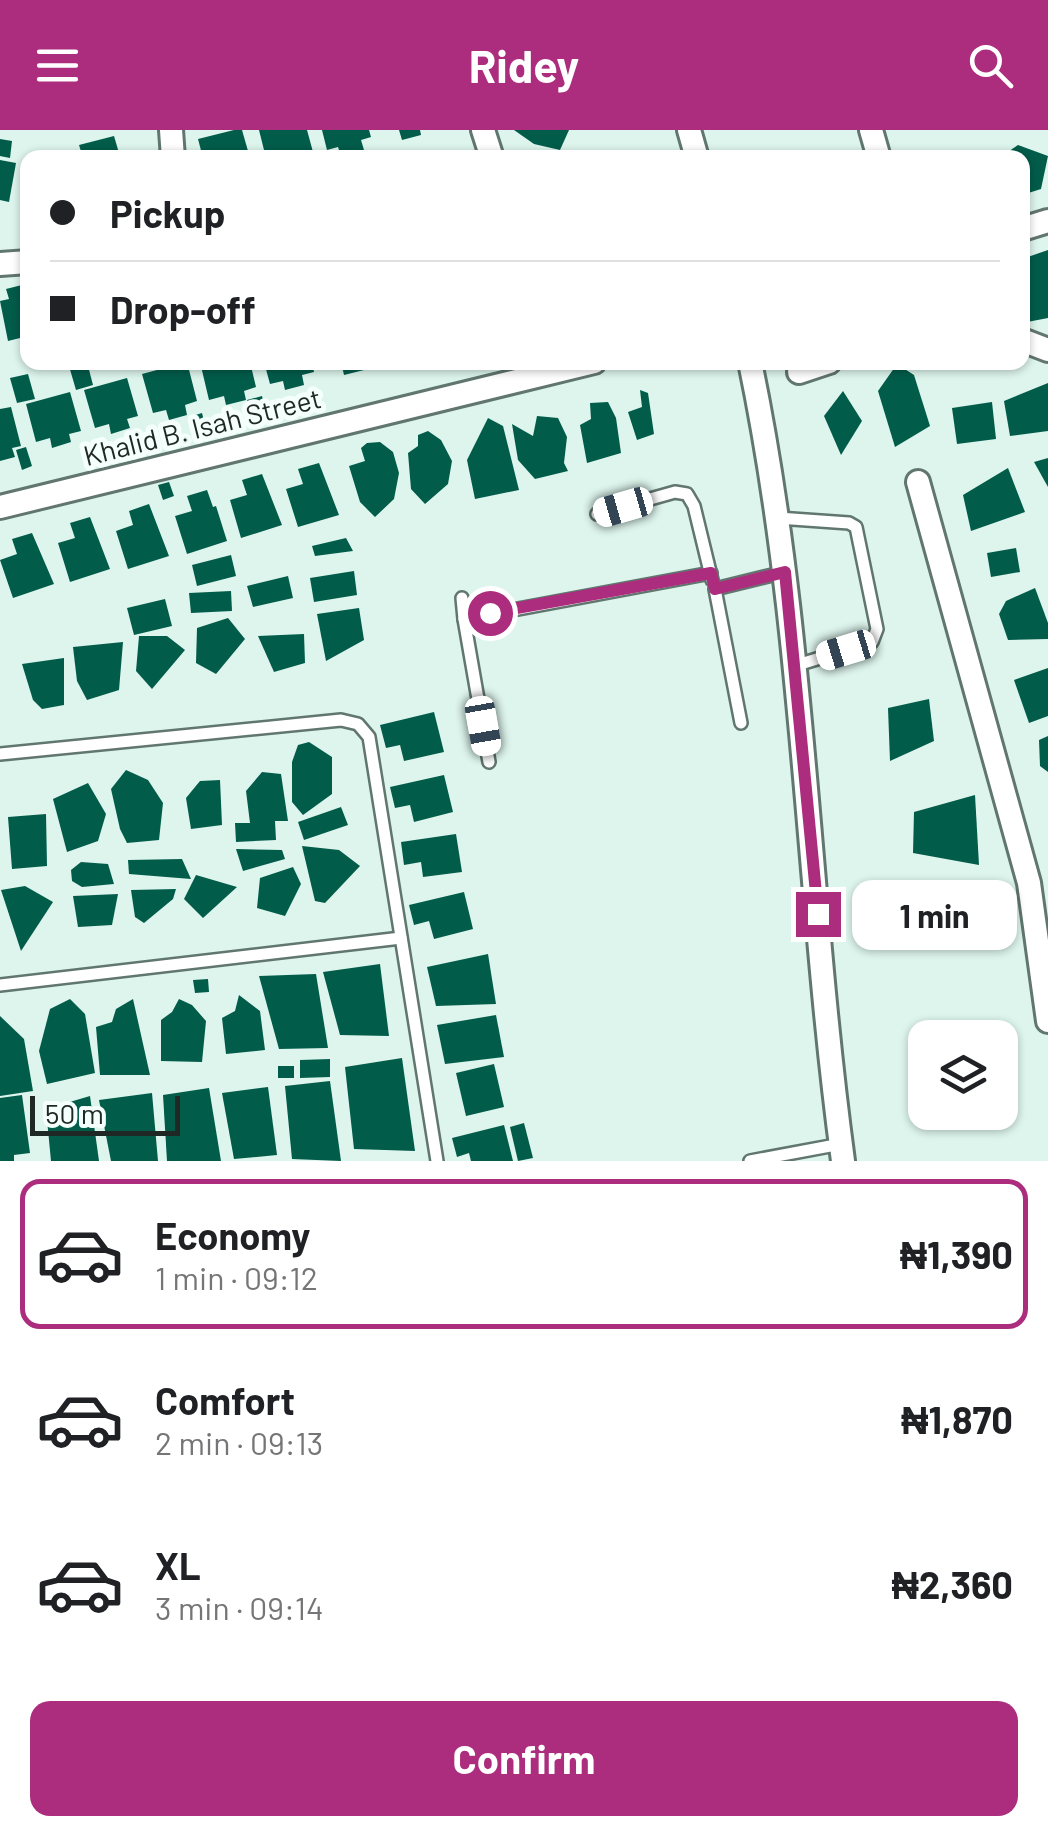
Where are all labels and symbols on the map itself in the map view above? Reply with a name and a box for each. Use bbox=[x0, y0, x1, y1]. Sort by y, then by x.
street label: Khalid B. Isah Street bbox=[80, 380, 324, 472]
car bbox=[590, 484, 656, 530]
route start bbox=[468, 591, 513, 636]
car bbox=[813, 627, 879, 673]
car bbox=[463, 694, 503, 758]
callout: 1 min bbox=[853, 879, 1018, 949]
route end bbox=[796, 892, 841, 937]
scale bar bbox=[30, 1091, 180, 1136]

